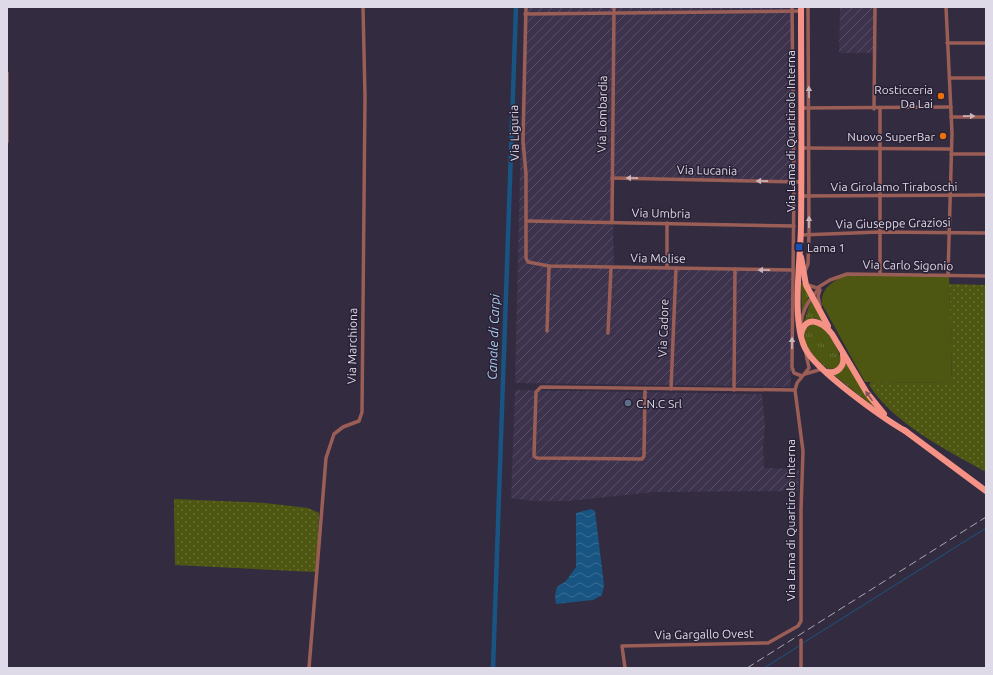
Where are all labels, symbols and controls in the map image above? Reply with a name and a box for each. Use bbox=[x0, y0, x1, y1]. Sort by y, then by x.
street label: Via Lama di Quartirolo Interna bbox=[784, 50, 797, 212]
street label: Via Lombardia bbox=[595, 75, 609, 153]
place label: Rosticceria Da Lai bbox=[874, 83, 933, 110]
one-way arrow bbox=[806, 85, 812, 98]
marker: Rosticceria Da Lai bbox=[936, 91, 946, 101]
street label: Via Liguria bbox=[507, 105, 521, 161]
one-way arrow bbox=[963, 113, 975, 120]
place label: Nuovo SuperBar bbox=[847, 130, 935, 143]
marker: Nuovo SuperBar bbox=[938, 131, 948, 141]
street label: Via Lucania bbox=[677, 163, 737, 177]
one-way arrow bbox=[626, 175, 638, 182]
one-way arrow bbox=[755, 178, 768, 184]
street label: Via Girolamo Tiraboschi bbox=[831, 180, 958, 193]
street label: Via Umbria bbox=[631, 206, 691, 220]
one-way arrow bbox=[806, 215, 812, 228]
street label: Via Giuseppe Graziosi bbox=[835, 215, 951, 231]
place label: Lama 1 bbox=[807, 241, 845, 254]
marker: Lama 1 bbox=[794, 242, 804, 252]
street label: Via Molise bbox=[630, 251, 686, 265]
street label: Via Carlo Sigonio bbox=[863, 258, 953, 272]
one-way arrow bbox=[757, 267, 770, 273]
water label: Canale di Carpi bbox=[485, 293, 502, 380]
street label: Via Cadore bbox=[655, 299, 671, 357]
street label: Via Marchiona bbox=[345, 308, 359, 384]
one-way arrow bbox=[789, 337, 796, 349]
one-way arrow bbox=[865, 390, 873, 401]
place label: C.N.C Srl bbox=[636, 397, 682, 410]
marker: C.N.C Srl bbox=[623, 398, 633, 408]
street label: Via Lama di Quartirolo Interna bbox=[784, 439, 797, 601]
street label: Via Gargallo Ovest bbox=[654, 627, 754, 641]

